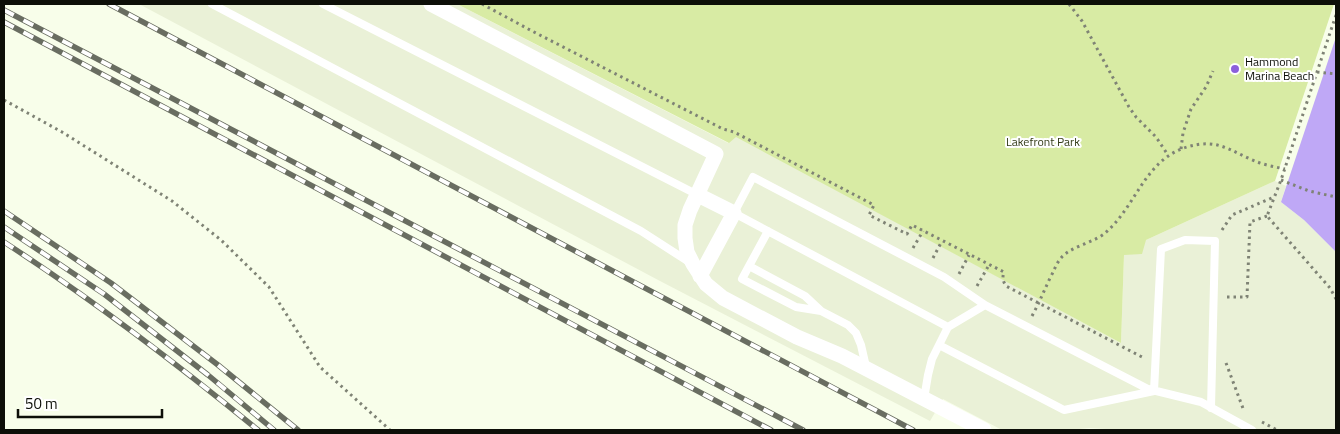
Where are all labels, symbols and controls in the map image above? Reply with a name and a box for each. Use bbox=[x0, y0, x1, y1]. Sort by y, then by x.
place label: Hammond Marina Beach bbox=[1245, 52, 1314, 85]
marker: Hammond Marina Beach bbox=[1229, 63, 1241, 75]
park label: Lakefront Park bbox=[1006, 132, 1080, 151]
scale bar bbox=[18, 386, 161, 418]
text: 50 m bbox=[25, 392, 58, 415]

